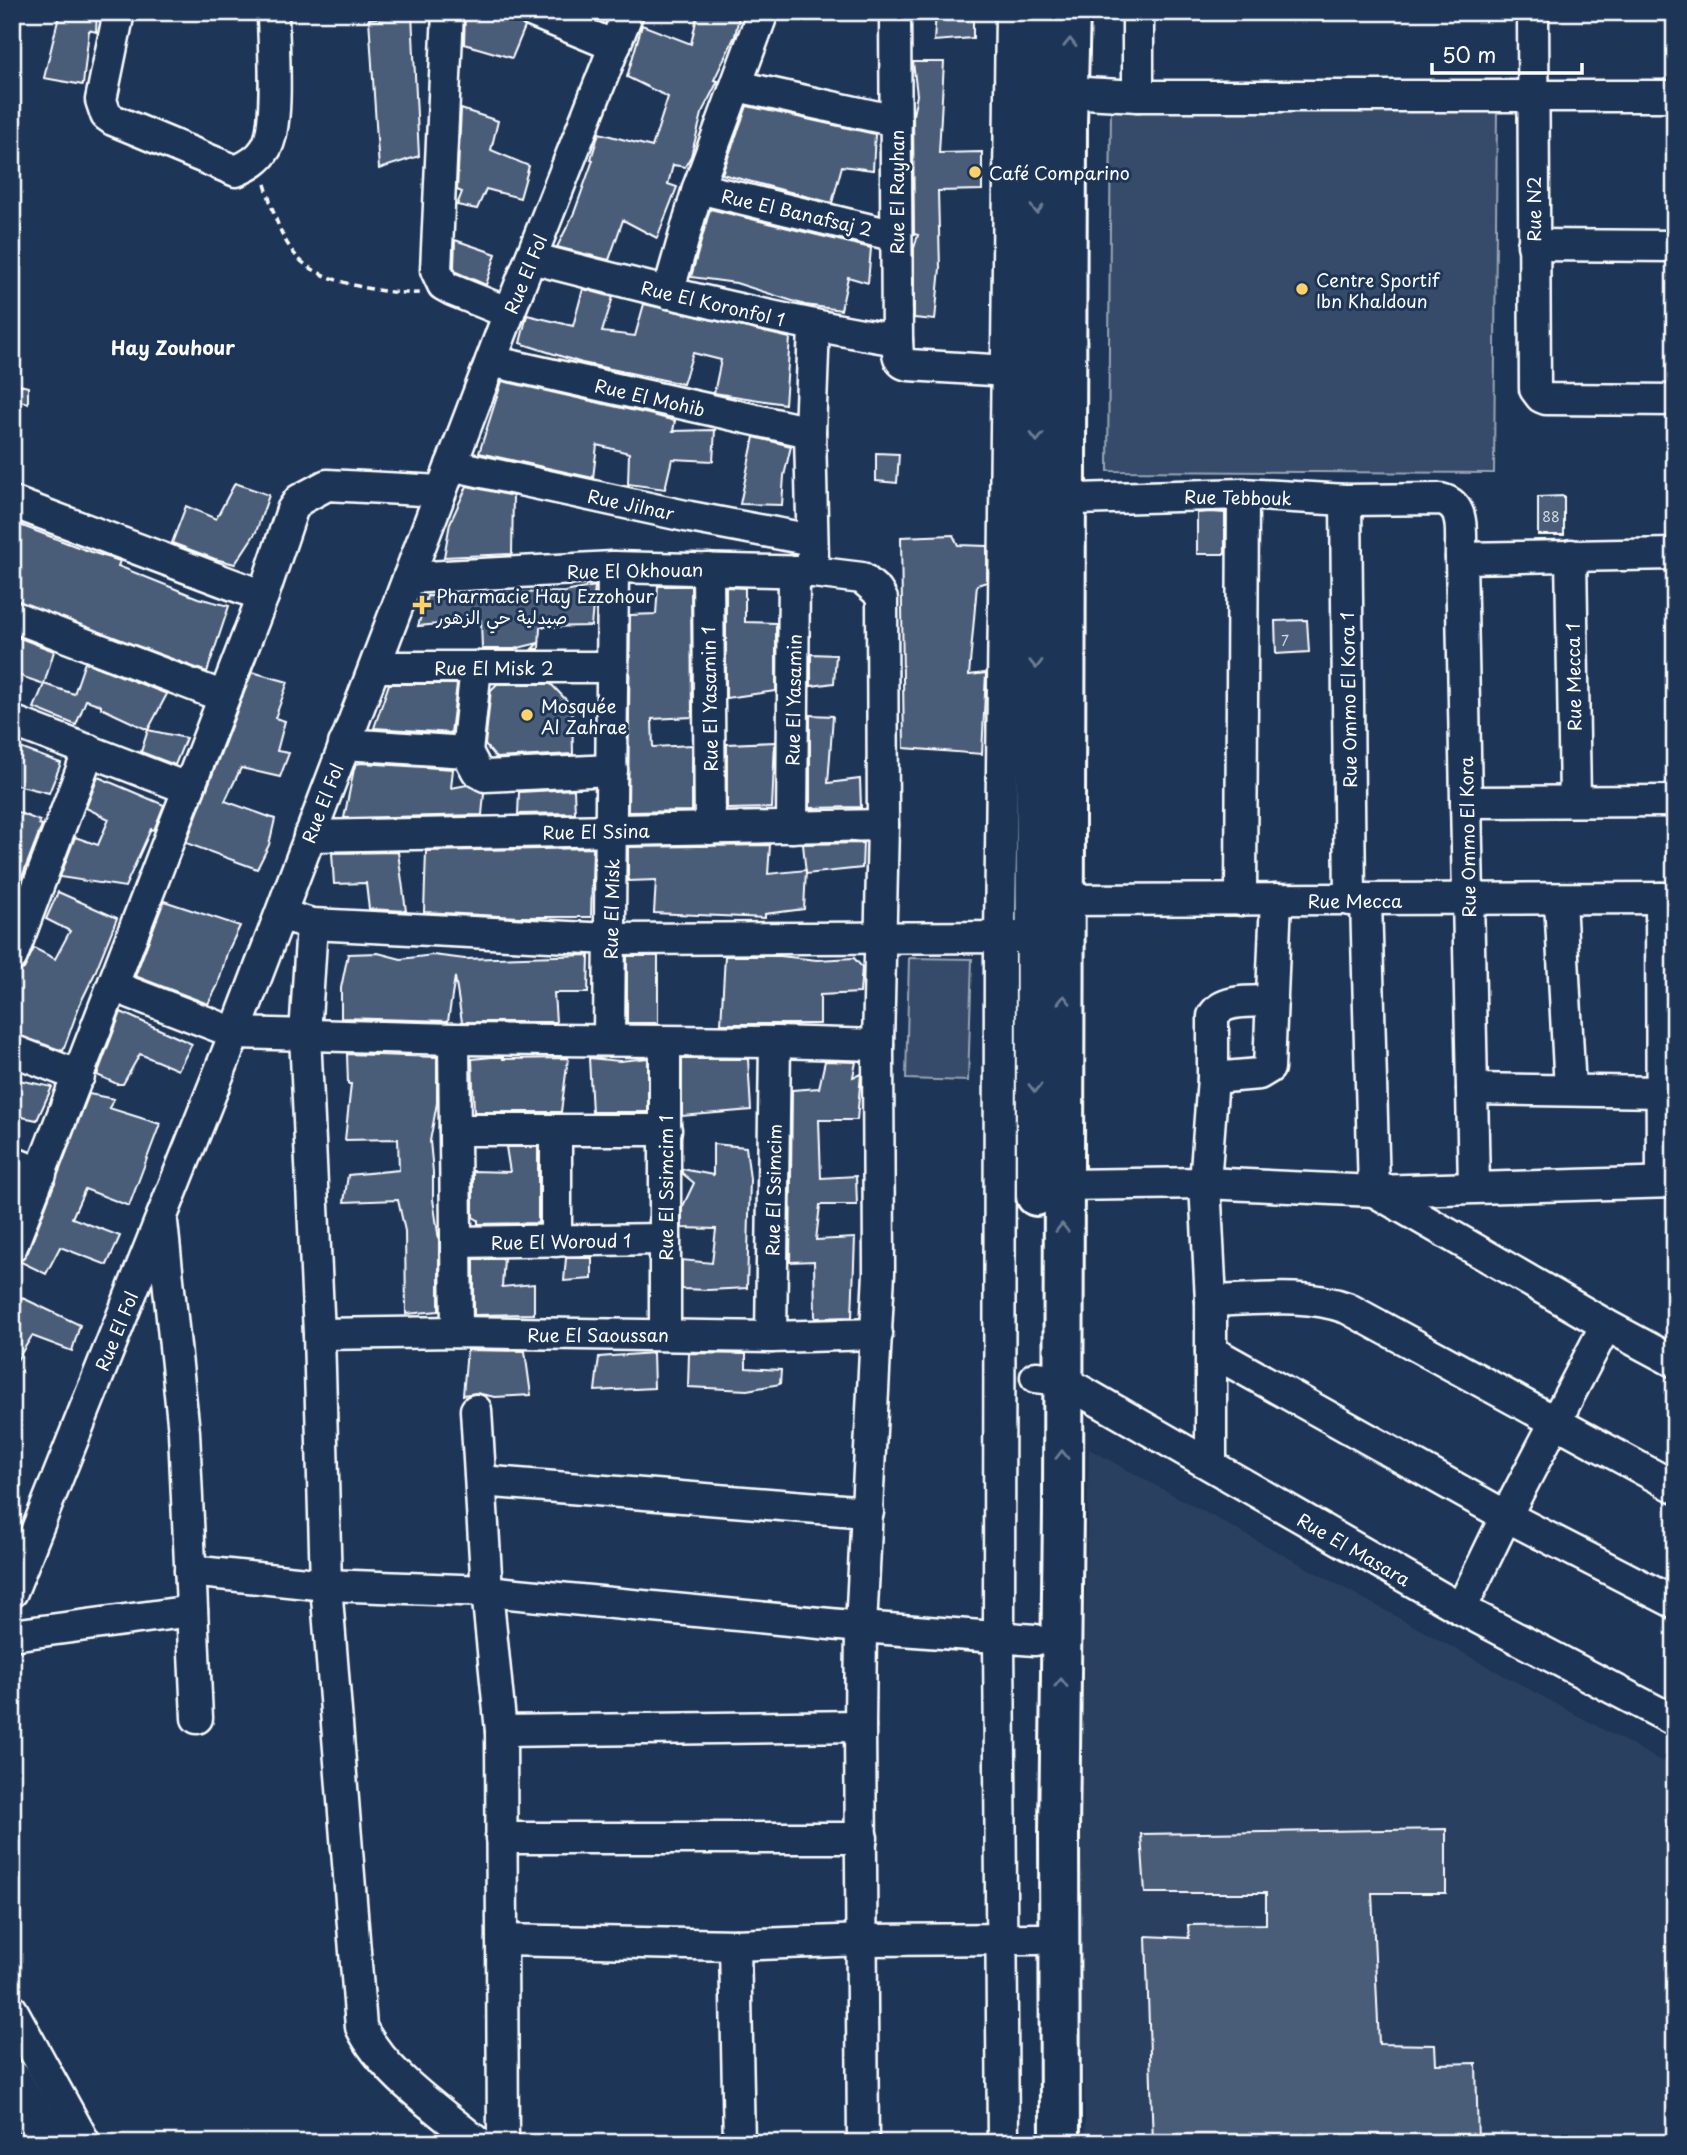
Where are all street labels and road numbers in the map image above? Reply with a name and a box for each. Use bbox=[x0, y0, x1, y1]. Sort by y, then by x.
street label: Rue El Rayhan bbox=[883, 130, 910, 254]
street label: Rue N2 bbox=[1520, 176, 1547, 242]
street label: Rue El Banafsaj 2 bbox=[719, 182, 875, 242]
street label: Rue El Fol bbox=[497, 230, 553, 318]
street label: Rue El Koronfol 1 bbox=[639, 273, 787, 333]
street label: Rue El Mohib bbox=[592, 371, 708, 423]
street label: Rue Jilnar bbox=[585, 482, 678, 527]
street label: Rue Tebbouk bbox=[1184, 483, 1292, 511]
street label: Rue El Okhouan bbox=[567, 555, 703, 585]
street label: Rue Ommo El Kora 1 bbox=[1333, 612, 1363, 788]
street label: Rue Mecca 1 bbox=[1559, 623, 1587, 731]
street label: Rue El Yasamin 1 bbox=[694, 626, 724, 772]
street label: Rue El Yasamin bbox=[778, 634, 808, 766]
street label: Rue El Misk 2 bbox=[434, 654, 554, 681]
street label: Rue Ommo El Kora bbox=[1452, 756, 1482, 918]
street label: Rue El Fol bbox=[294, 759, 350, 847]
street label: Rue El Ssina bbox=[542, 817, 651, 845]
street label: Rue El Misk bbox=[597, 858, 625, 960]
street label: Rue Mecca bbox=[1308, 887, 1403, 914]
street label: Rue El Ssimcim 1 bbox=[652, 1115, 679, 1261]
street label: Rue El Ssimcim bbox=[758, 1124, 788, 1256]
street label: Rue El Woroud 1 bbox=[491, 1226, 631, 1256]
street label: Rue El Fol bbox=[88, 1287, 144, 1375]
street label: Rue El Saoussan bbox=[527, 1321, 669, 1348]
street label: Rue El Masara bbox=[1293, 1506, 1416, 1593]

